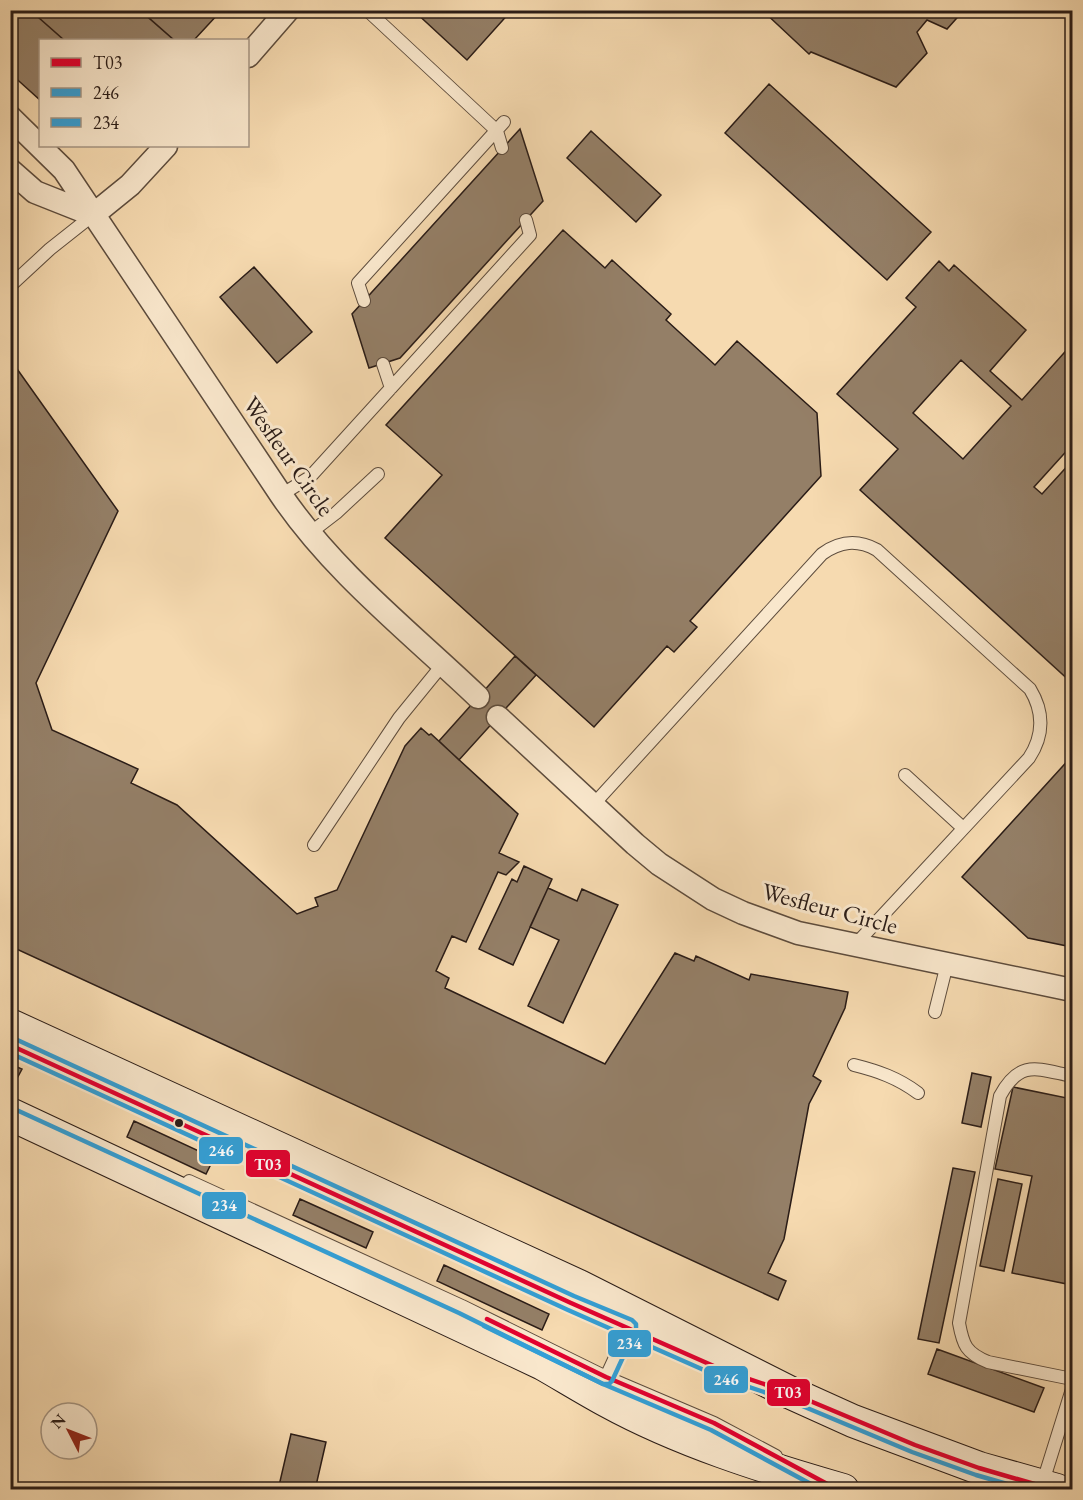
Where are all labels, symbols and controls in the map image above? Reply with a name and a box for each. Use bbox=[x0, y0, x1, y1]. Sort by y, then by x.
legend bbox=[39, 39, 249, 147]
text: T03 bbox=[93, 51, 122, 74]
text: 246 bbox=[93, 81, 119, 104]
text: 234 bbox=[93, 111, 119, 134]
street label: Wesfleur Circle bbox=[236, 390, 342, 522]
street label: Wesfleur Circle bbox=[759, 875, 901, 941]
unlabelled marker bbox=[173, 1117, 185, 1129]
line badge: 246 bbox=[198, 1136, 244, 1165]
text: 246 bbox=[208, 1140, 234, 1161]
line badge: T03 bbox=[245, 1149, 291, 1178]
text: T03 bbox=[254, 1154, 282, 1175]
line badge: 234 bbox=[201, 1191, 247, 1220]
text: 234 bbox=[211, 1195, 237, 1216]
line badge: 234 bbox=[607, 1329, 652, 1358]
text: 234 bbox=[616, 1333, 642, 1354]
line badge: 246 bbox=[703, 1365, 749, 1394]
text: 246 bbox=[713, 1369, 739, 1390]
line badge: T03 bbox=[766, 1378, 811, 1407]
text: T03 bbox=[774, 1382, 802, 1403]
north arrow bbox=[39, 1401, 99, 1461]
text: N bbox=[46, 1409, 70, 1433]

